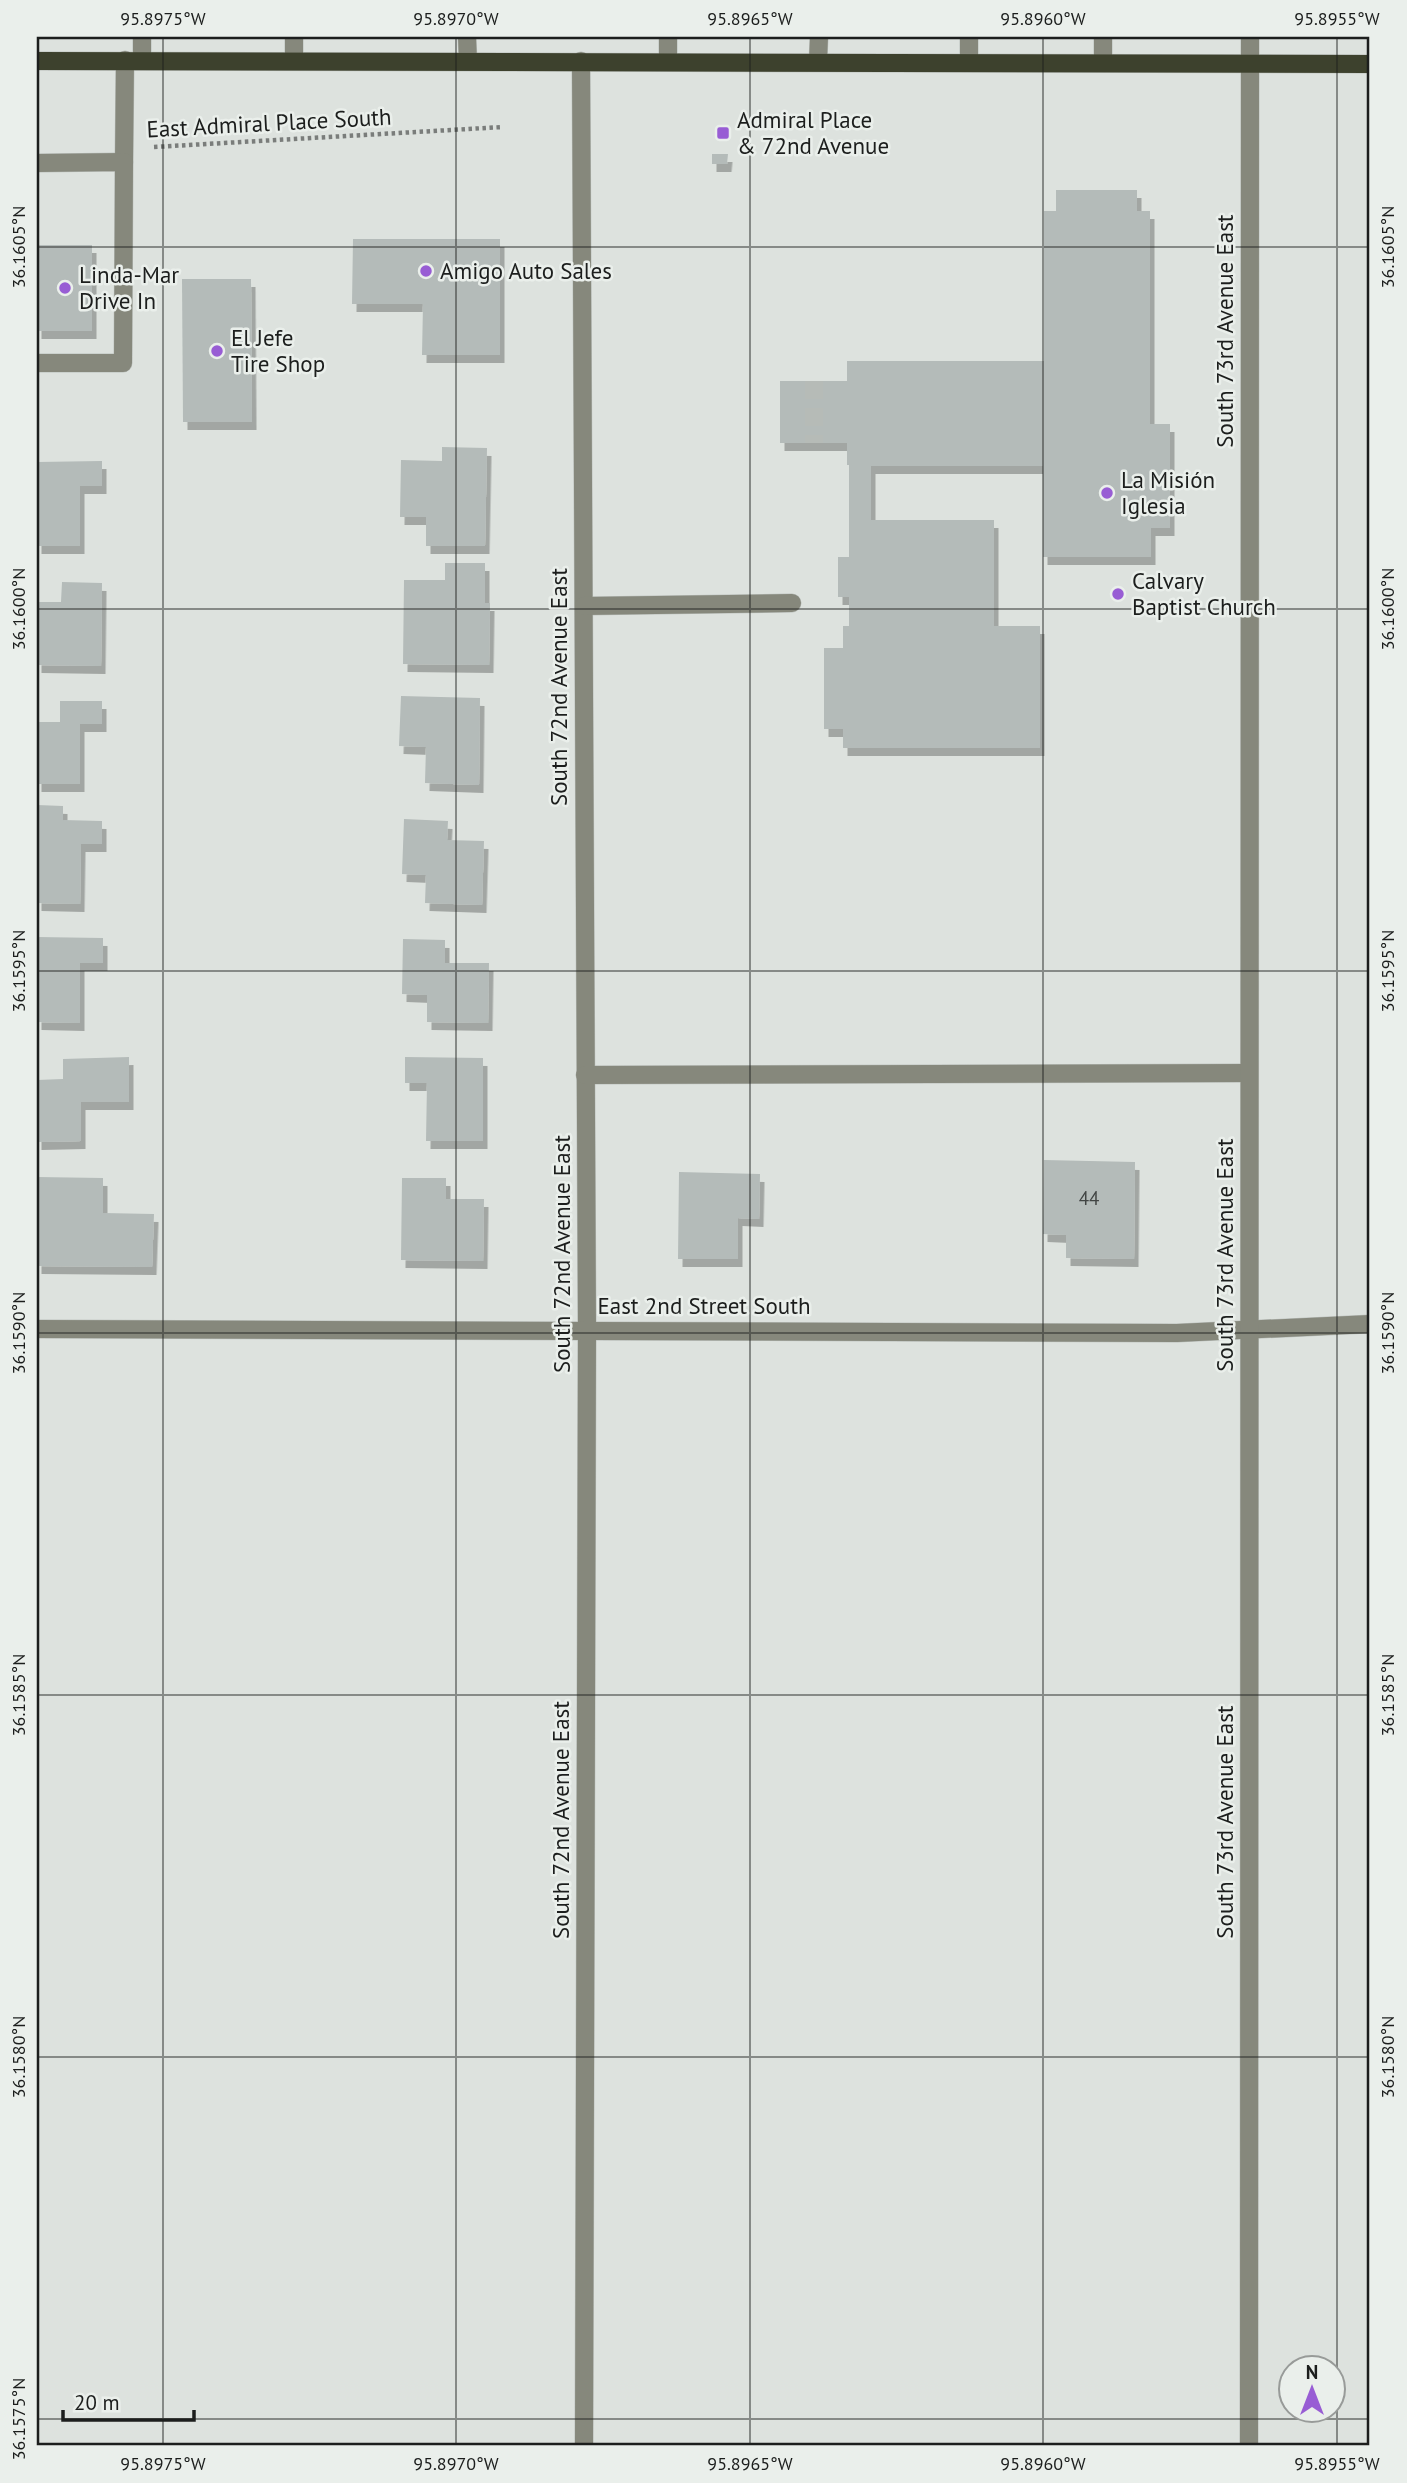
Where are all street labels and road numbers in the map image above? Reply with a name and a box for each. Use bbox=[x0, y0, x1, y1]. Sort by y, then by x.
street label: East Admiral Place South bbox=[146, 102, 392, 143]
street label: South 73rd Avenue East bbox=[1210, 214, 1239, 448]
street label: South 72nd Avenue East bbox=[544, 568, 573, 806]
street label: South 72nd Avenue East bbox=[547, 1135, 576, 1373]
street label: South 73rd Avenue East bbox=[1210, 1138, 1239, 1372]
street label: East 2nd Street South bbox=[597, 1291, 811, 1320]
street label: South 72nd Avenue East bbox=[546, 1701, 575, 1939]
street label: South 73rd Avenue East bbox=[1210, 1705, 1239, 1939]

